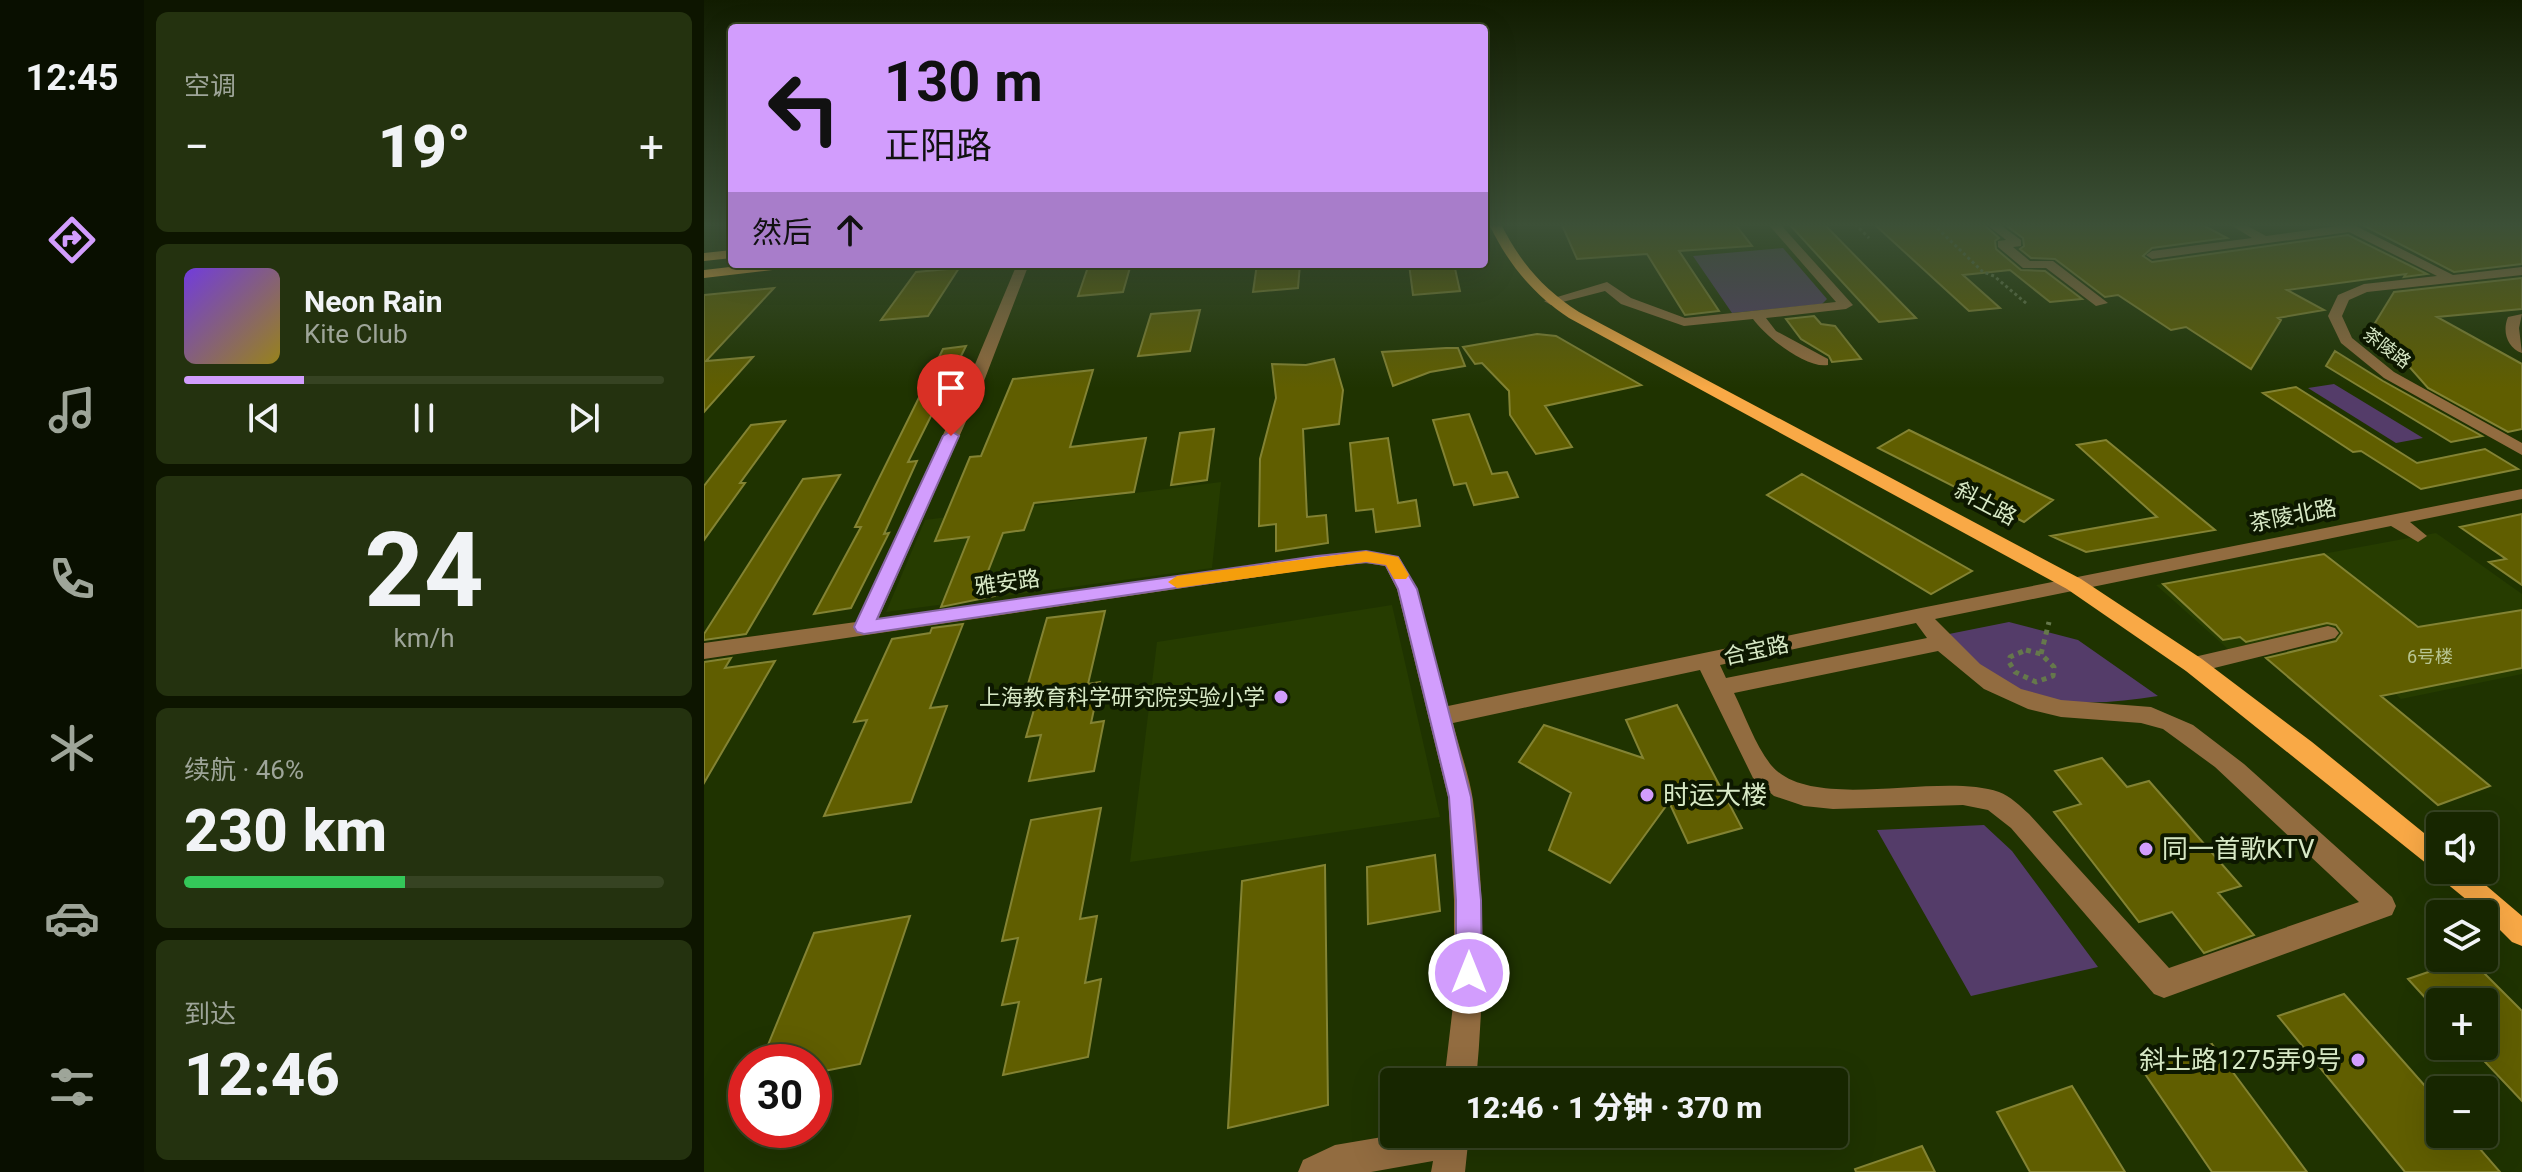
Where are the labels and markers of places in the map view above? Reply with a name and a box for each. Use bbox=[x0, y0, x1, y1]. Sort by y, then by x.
pin bbox=[917, 354, 985, 436]
place label: 上海教育科学研究院实验小学 bbox=[979, 685, 1265, 710]
marker: 上海教育科学研究院实验小学 bbox=[1272, 688, 1290, 706]
place label: 时运大楼 bbox=[1663, 780, 1767, 810]
marker: 时运大楼 bbox=[1638, 786, 1656, 804]
place label: 同一首歌KTV bbox=[2162, 834, 2315, 864]
marker: 同一首歌KTV bbox=[2137, 840, 2155, 858]
place label: 斜土路1275弄9号 bbox=[2139, 1045, 2342, 1075]
marker: 斜土路1275弄9号 bbox=[2349, 1051, 2367, 1069]

